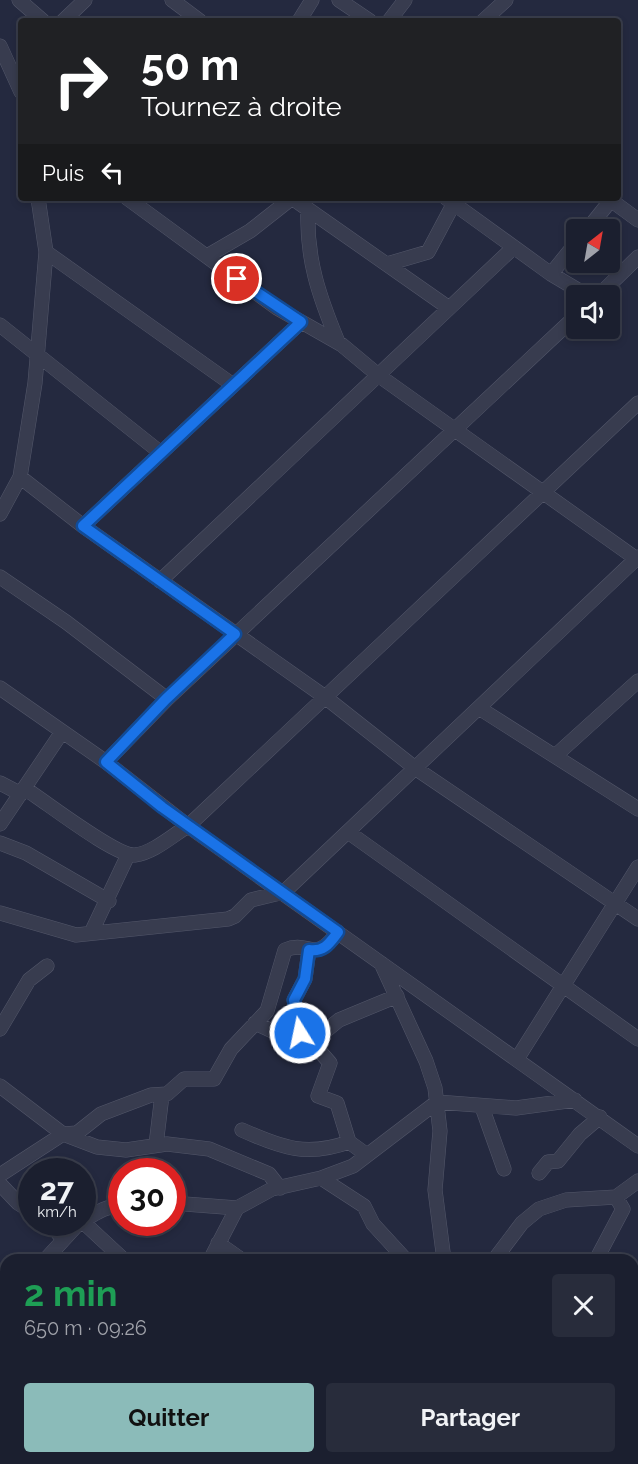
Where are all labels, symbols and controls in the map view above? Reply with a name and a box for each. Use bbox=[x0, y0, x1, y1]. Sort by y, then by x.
text: 50 m bbox=[141, 41, 239, 90]
icon: right bbox=[42, 42, 120, 120]
text: Tournez à droite bbox=[141, 91, 342, 122]
icon: left bbox=[96, 156, 129, 189]
text: Puis bbox=[42, 160, 84, 186]
north arrow bbox=[566, 219, 620, 273]
map controls bbox=[566, 219, 620, 339]
pin bbox=[211, 253, 262, 304]
icon: arrive bbox=[220, 262, 253, 295]
button: sound bbox=[566, 285, 620, 339]
position arrow bbox=[268, 1001, 332, 1065]
speed limit sign: 30 bbox=[108, 1158, 186, 1236]
text: 27 bbox=[40, 1172, 74, 1207]
text: km/h bbox=[37, 1203, 77, 1221]
text: 2 min bbox=[24, 1272, 117, 1314]
button: close bbox=[552, 1274, 615, 1337]
text: 650 m · 09:26 bbox=[24, 1316, 147, 1340]
button: Quitter bbox=[24, 1383, 314, 1452]
button: Partager bbox=[326, 1383, 615, 1452]

